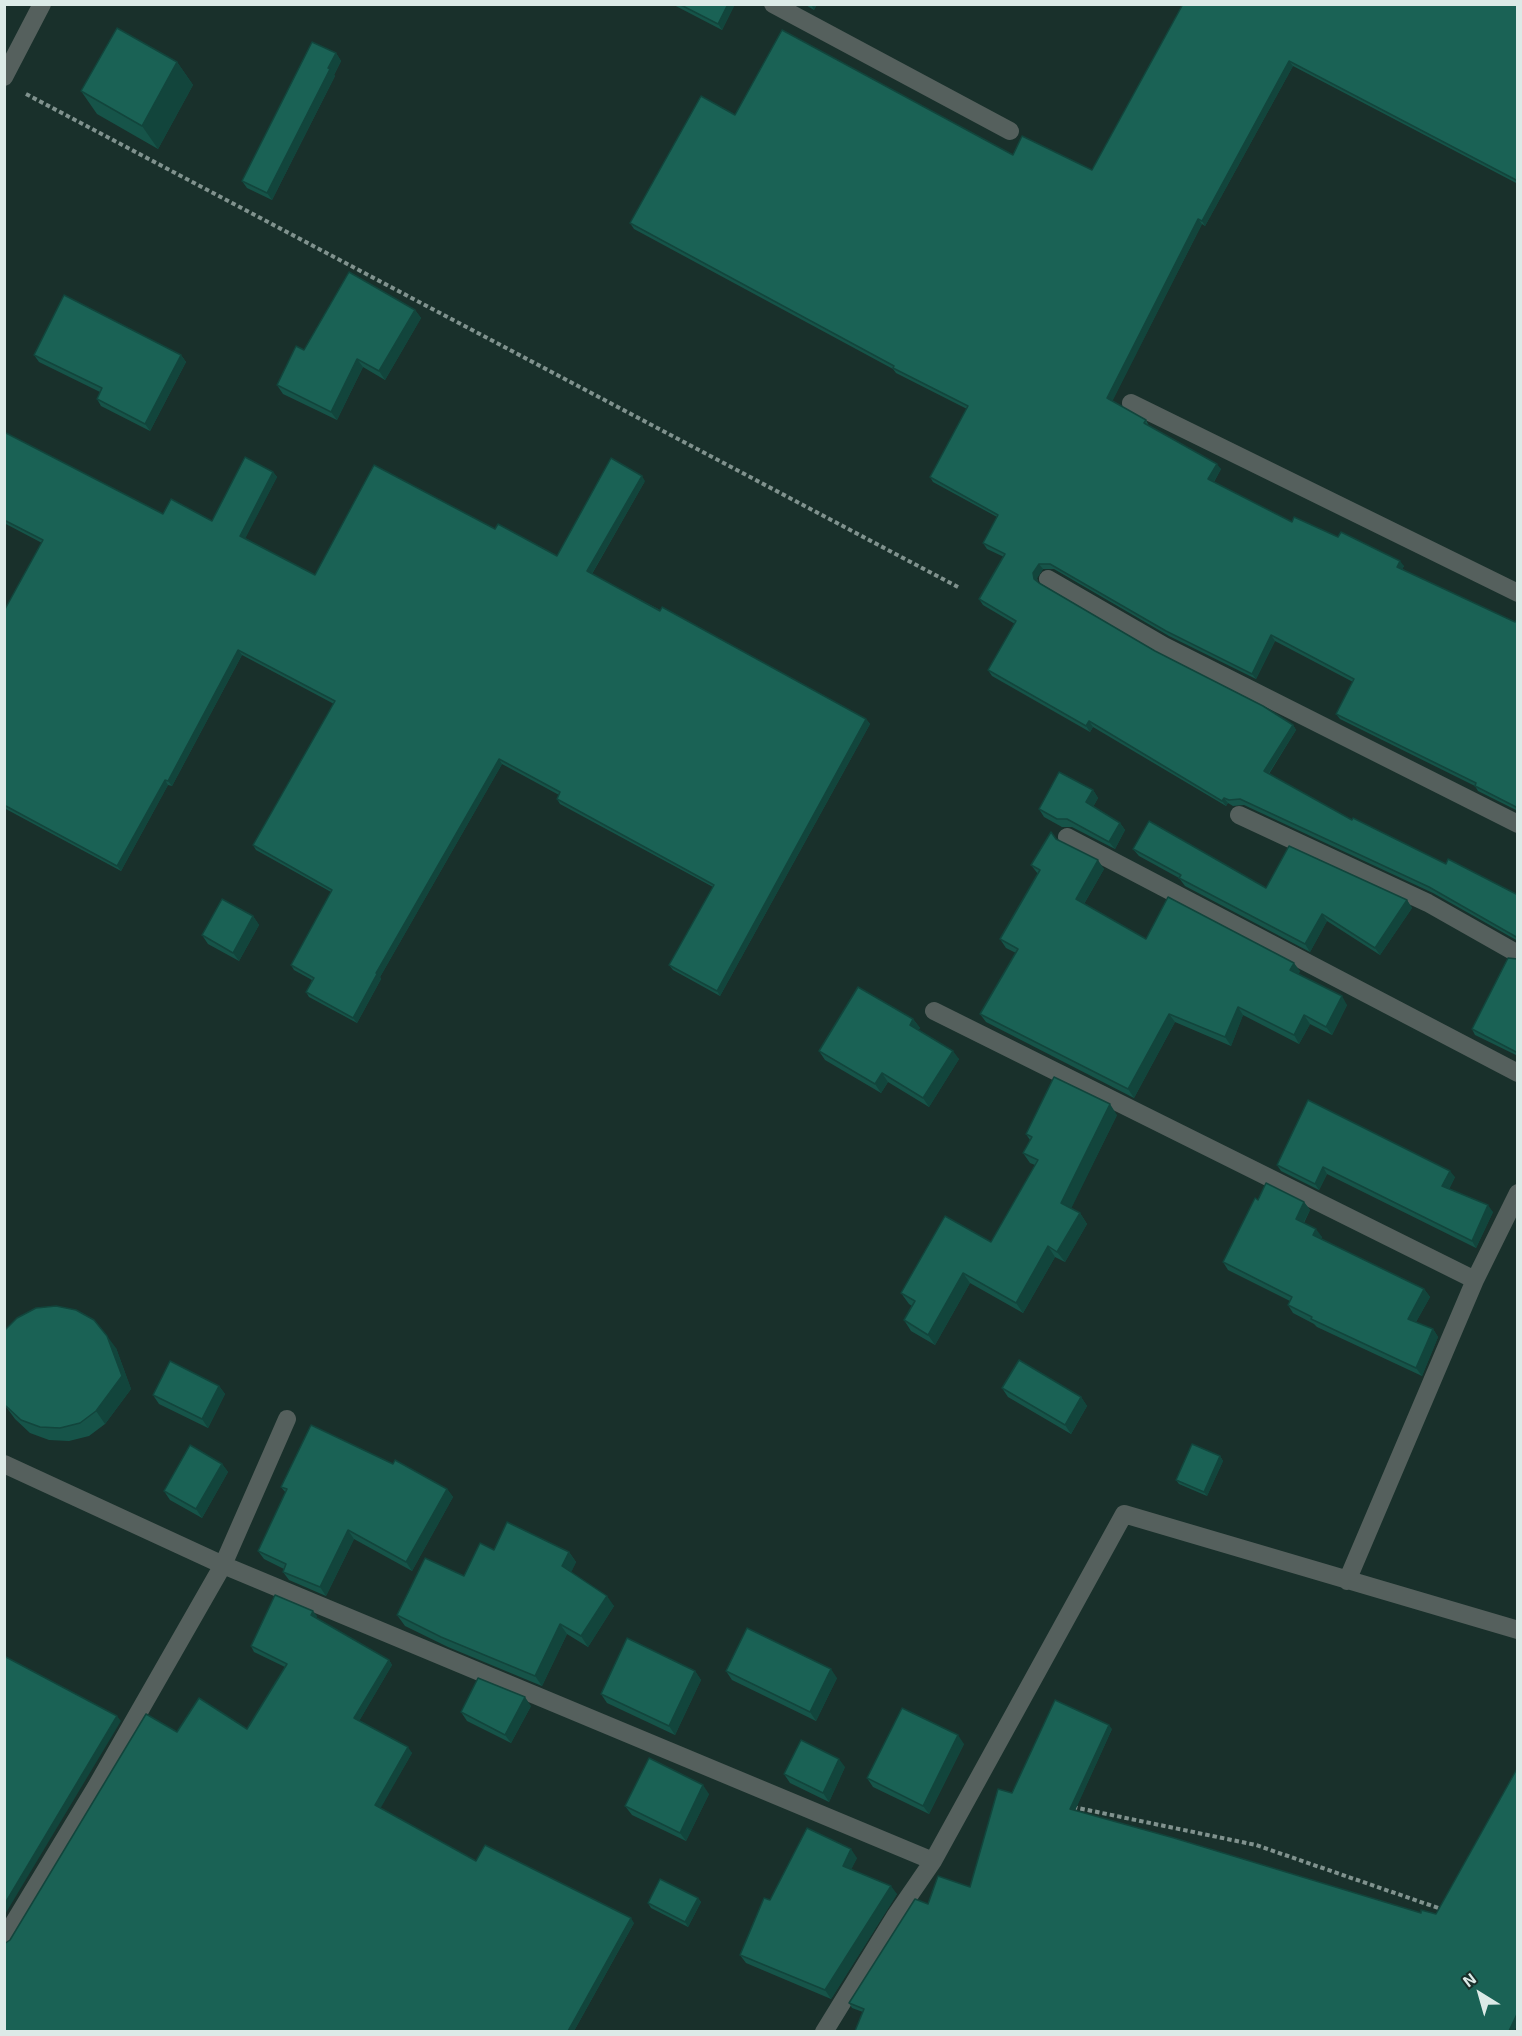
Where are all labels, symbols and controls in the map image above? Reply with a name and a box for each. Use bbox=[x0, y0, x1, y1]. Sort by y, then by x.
north arrow bbox=[1450, 1964, 1510, 2024]
text: N bbox=[1459, 1968, 1479, 1990]

